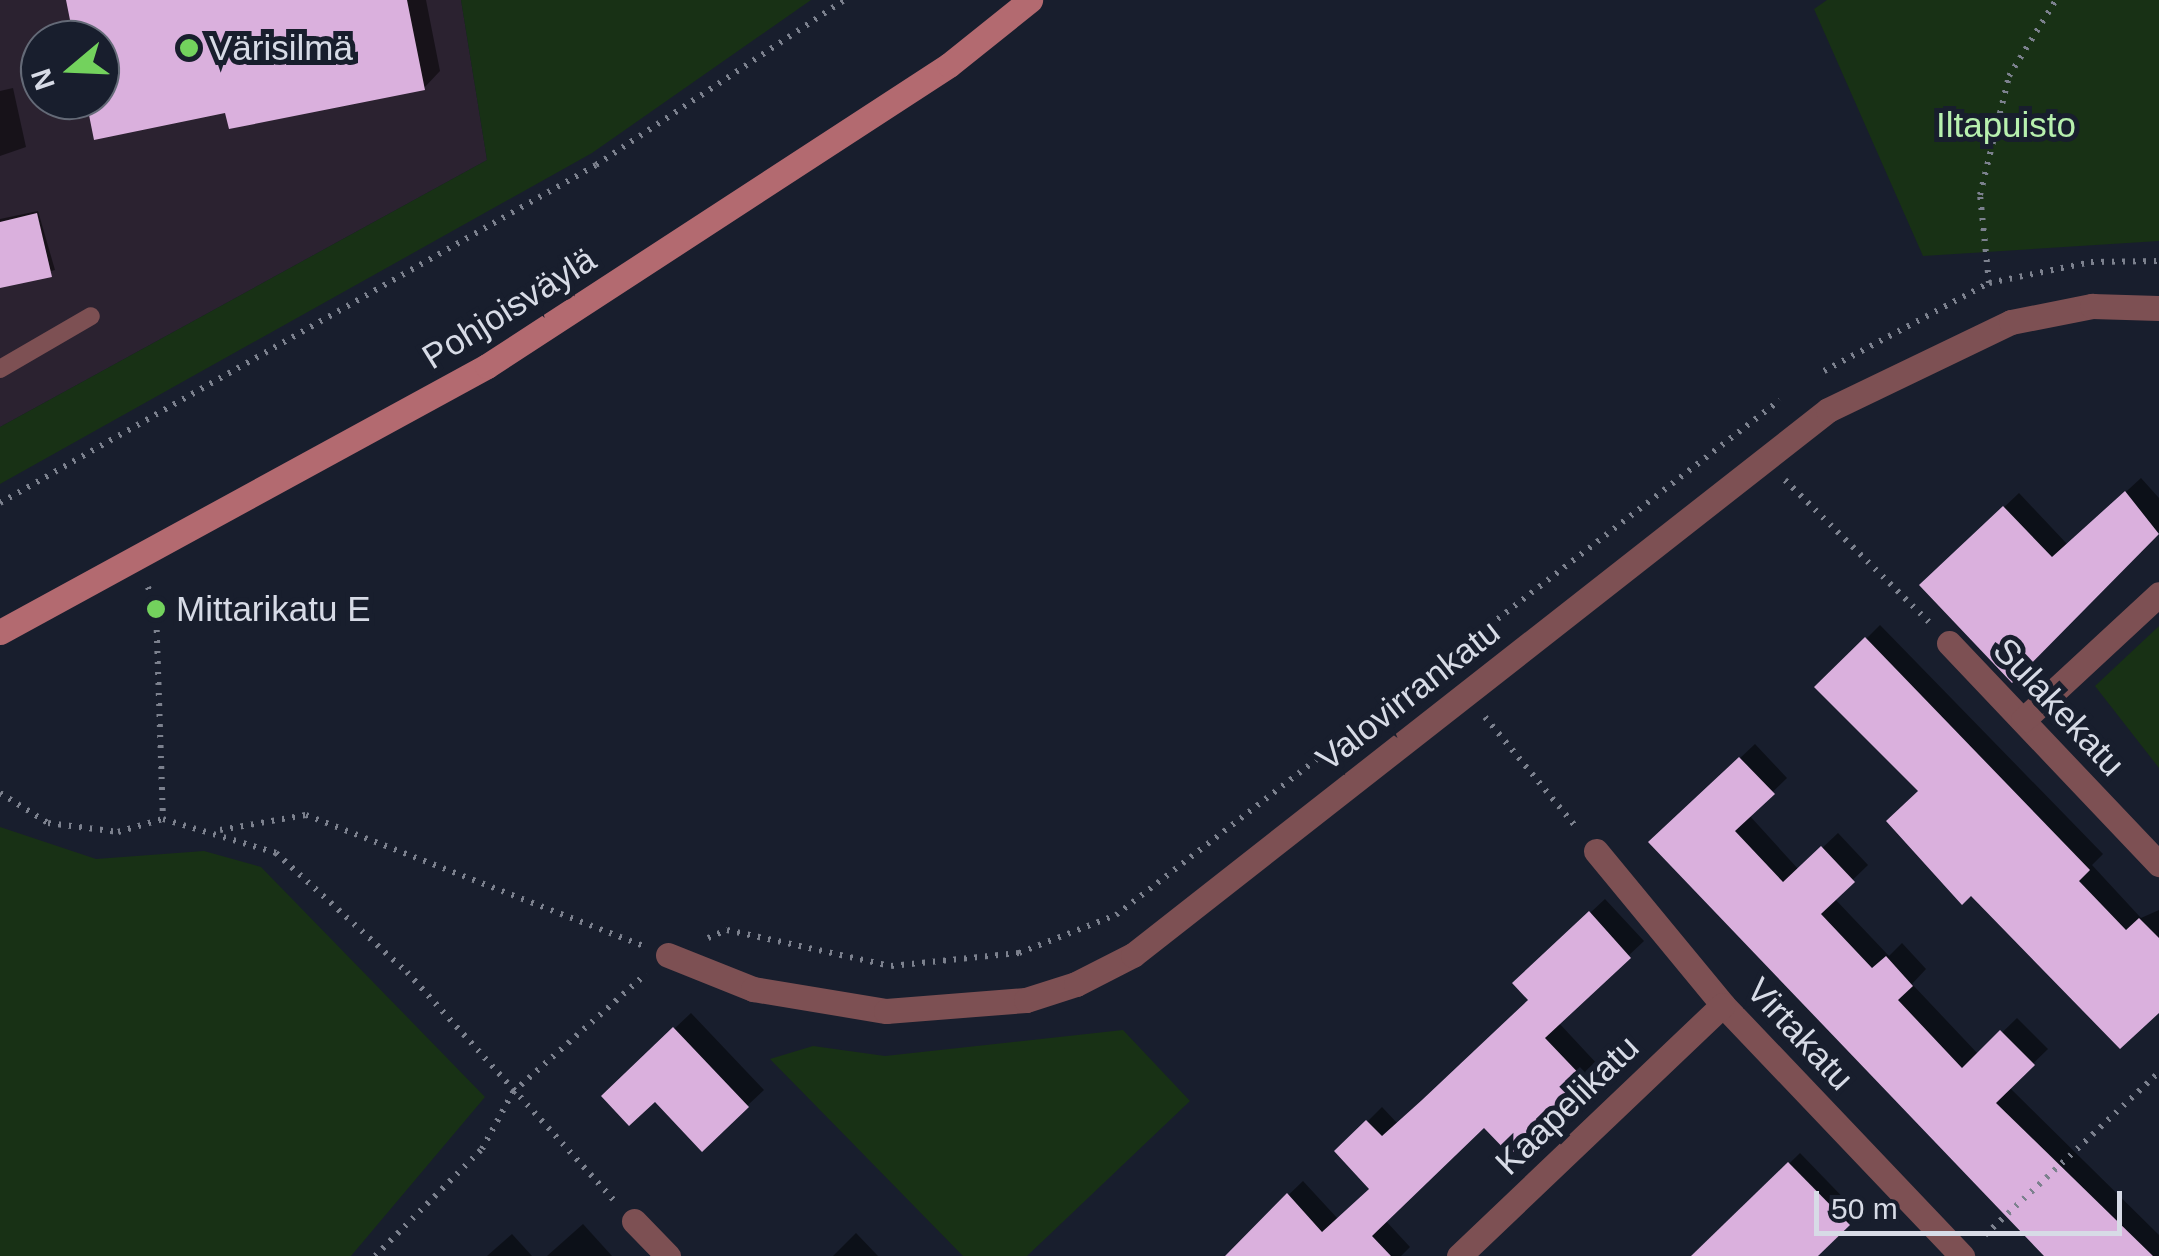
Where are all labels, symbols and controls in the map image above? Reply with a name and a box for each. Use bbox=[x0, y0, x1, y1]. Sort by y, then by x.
north arrow bbox=[20, 20, 120, 120]
place label: Värisilmä bbox=[209, 27, 353, 69]
marker: Värisilmä bbox=[178, 37, 200, 59]
text: N bbox=[25, 65, 61, 94]
park label: Iltapuisto bbox=[1936, 104, 2076, 146]
street label: Pohjoisväylä bbox=[415, 238, 603, 378]
place label: Mittarikatu E bbox=[176, 588, 370, 630]
marker: Mittarikatu E bbox=[145, 598, 167, 620]
street label: Valovirrankatu bbox=[1308, 610, 1508, 780]
street label: Sulakekatu bbox=[1985, 629, 2133, 785]
street label: Virtakatu bbox=[1738, 969, 1862, 1099]
street label: Kaapelikatu bbox=[1487, 1026, 1647, 1184]
scale bar bbox=[1819, 1171, 2126, 1233]
text: 50 m bbox=[1831, 1192, 1898, 1225]

